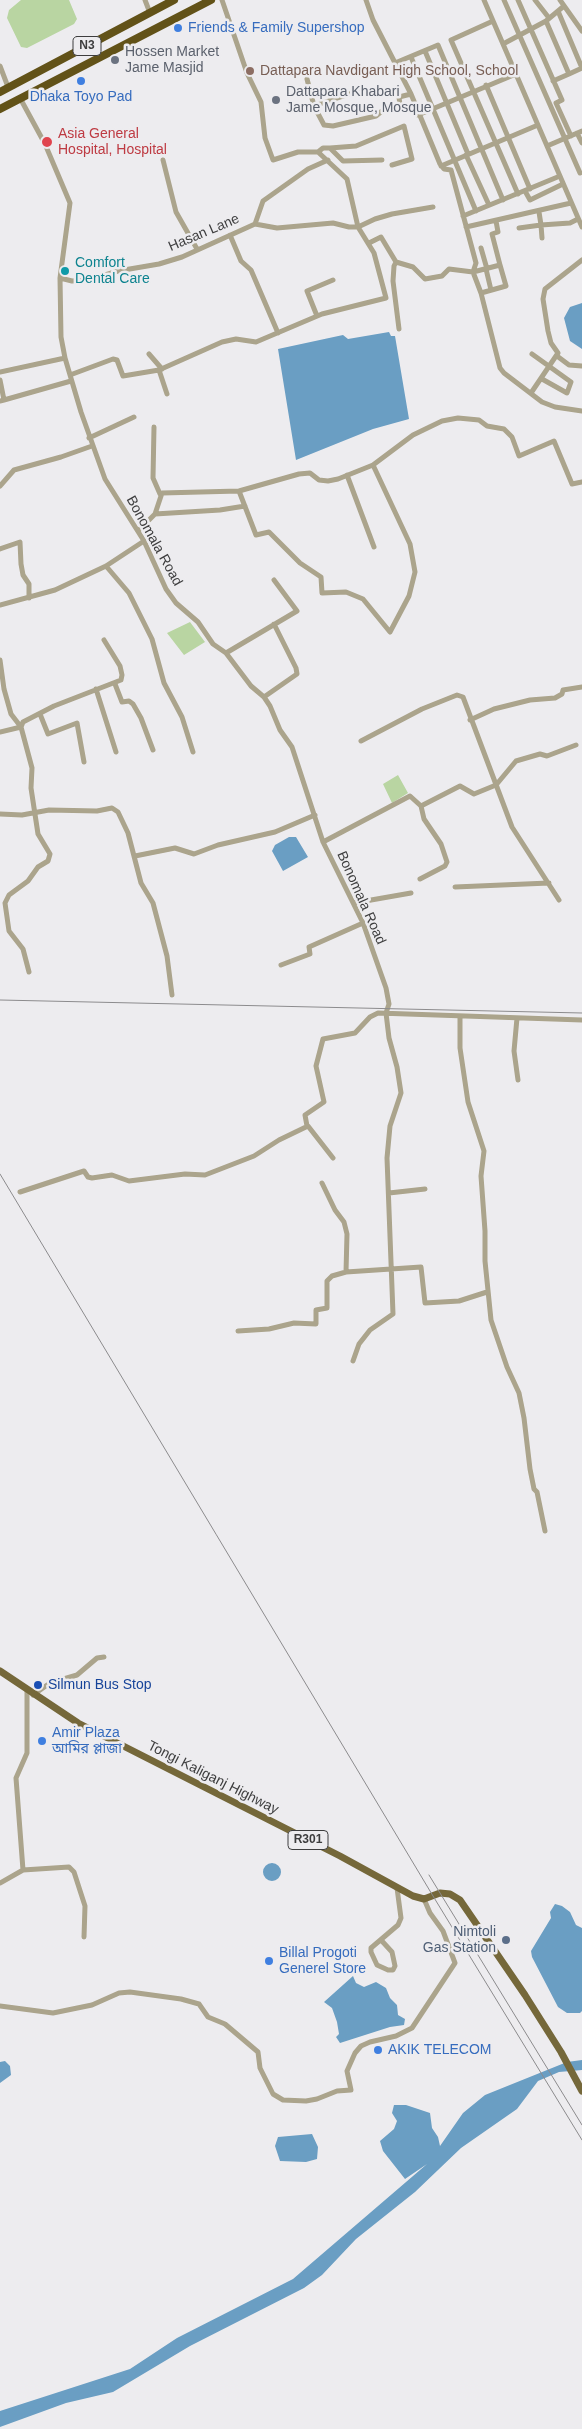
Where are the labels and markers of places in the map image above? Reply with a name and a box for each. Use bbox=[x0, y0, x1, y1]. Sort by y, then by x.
place label: Friends & Family Supershop bbox=[188, 20, 365, 36]
marker: Friends & Family Supershop bbox=[172, 22, 184, 34]
place label: Hossen Market Jame Masjid bbox=[125, 44, 219, 76]
marker: Hossen Market Jame Masjid bbox=[109, 54, 121, 66]
place label: Dattapara Navdigant High School, School bbox=[260, 63, 518, 79]
marker: Dattapara Navdigant High School, School bbox=[244, 65, 256, 77]
marker: Dhaka Toyo Pad bbox=[75, 75, 87, 87]
place label: Dattapara Khabari Jame Mosque, Mosque bbox=[286, 84, 432, 116]
place label: Dhaka Toyo Pad bbox=[30, 89, 132, 105]
marker: Dattapara Khabari Jame Mosque, Mosque bbox=[270, 94, 282, 106]
place label: Asia General Hospital, Hospital bbox=[58, 126, 167, 158]
marker: Asia General Hospital, Hospital bbox=[40, 135, 54, 149]
place label: Comfort Dental Care bbox=[75, 255, 150, 288]
marker: Comfort Dental Care bbox=[59, 265, 71, 277]
place label: Silmun Bus Stop bbox=[48, 1677, 151, 1693]
marker: Silmun Bus Stop bbox=[32, 1679, 44, 1691]
place label: Amir Plaza আমির প্লাজা bbox=[52, 1725, 122, 1758]
marker: Amir Plaza আমির প্লাজা bbox=[36, 1735, 48, 1747]
place label: Nimtoli Gas Station bbox=[423, 1924, 496, 1956]
marker: Nimtoli Gas Station bbox=[500, 1934, 512, 1946]
place label: Billal Progoti Generel Store bbox=[279, 1945, 366, 1978]
marker: Billal Progoti Generel Store bbox=[263, 1955, 275, 1967]
place label: AKIK TELECOM bbox=[388, 2042, 491, 2058]
marker: AKIK TELECOM bbox=[372, 2044, 384, 2056]

